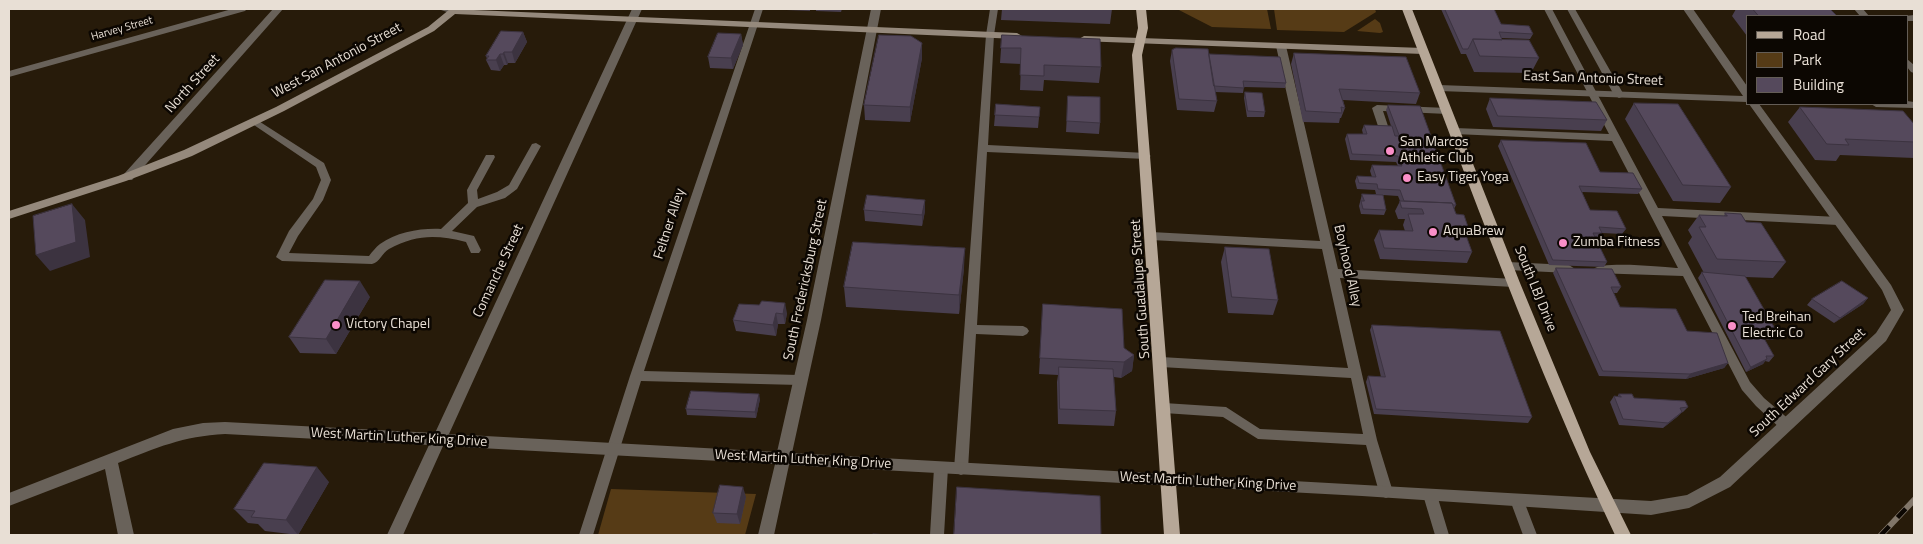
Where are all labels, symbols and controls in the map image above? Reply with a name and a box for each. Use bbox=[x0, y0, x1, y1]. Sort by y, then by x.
street label: Harvey Street bbox=[90, 14, 154, 44]
legend bbox=[1746, 15, 1908, 105]
street label: West San Antonio Street bbox=[269, 20, 405, 102]
text: Road bbox=[1793, 23, 1825, 46]
text: Park bbox=[1793, 48, 1822, 71]
street label: North Street bbox=[162, 51, 224, 117]
street label: East San Antonio Street bbox=[1523, 68, 1663, 90]
text: Building bbox=[1793, 73, 1844, 96]
place label: San Marcos Athletic Club bbox=[1400, 135, 1474, 168]
marker: San Marcos Athletic Club bbox=[1384, 145, 1396, 157]
place label: Easy Tiger Yoga bbox=[1417, 170, 1509, 186]
marker: Easy Tiger Yoga bbox=[1401, 172, 1413, 184]
street label: Feltner Alley bbox=[651, 187, 689, 261]
street label: South Fredericksburg Street bbox=[781, 198, 831, 362]
street label: South Guadalupe Street bbox=[1128, 219, 1154, 359]
street label: Comanche Street bbox=[470, 222, 528, 320]
street label: Boyhood Alley bbox=[1329, 223, 1365, 309]
place label: AquaBrew bbox=[1443, 224, 1504, 240]
marker: AquaBrew bbox=[1427, 226, 1439, 238]
place label: Zumba Fitness bbox=[1573, 235, 1660, 251]
marker: Zumba Fitness bbox=[1557, 237, 1569, 249]
street label: South LBJ Drive bbox=[1510, 244, 1560, 334]
place label: Ted Breihan Electric Co bbox=[1742, 310, 1811, 342]
place label: Victory Chapel bbox=[346, 317, 430, 333]
marker: Victory Chapel bbox=[330, 319, 342, 331]
marker: Ted Breihan Electric Co bbox=[1726, 320, 1738, 332]
street label: South Edward Gary Street bbox=[1747, 325, 1869, 441]
street label: West Martin Luther King Drive bbox=[310, 425, 488, 451]
street label: West Martin Luther King Drive bbox=[714, 447, 892, 473]
street label: West Martin Luther King Drive bbox=[1119, 469, 1297, 495]

